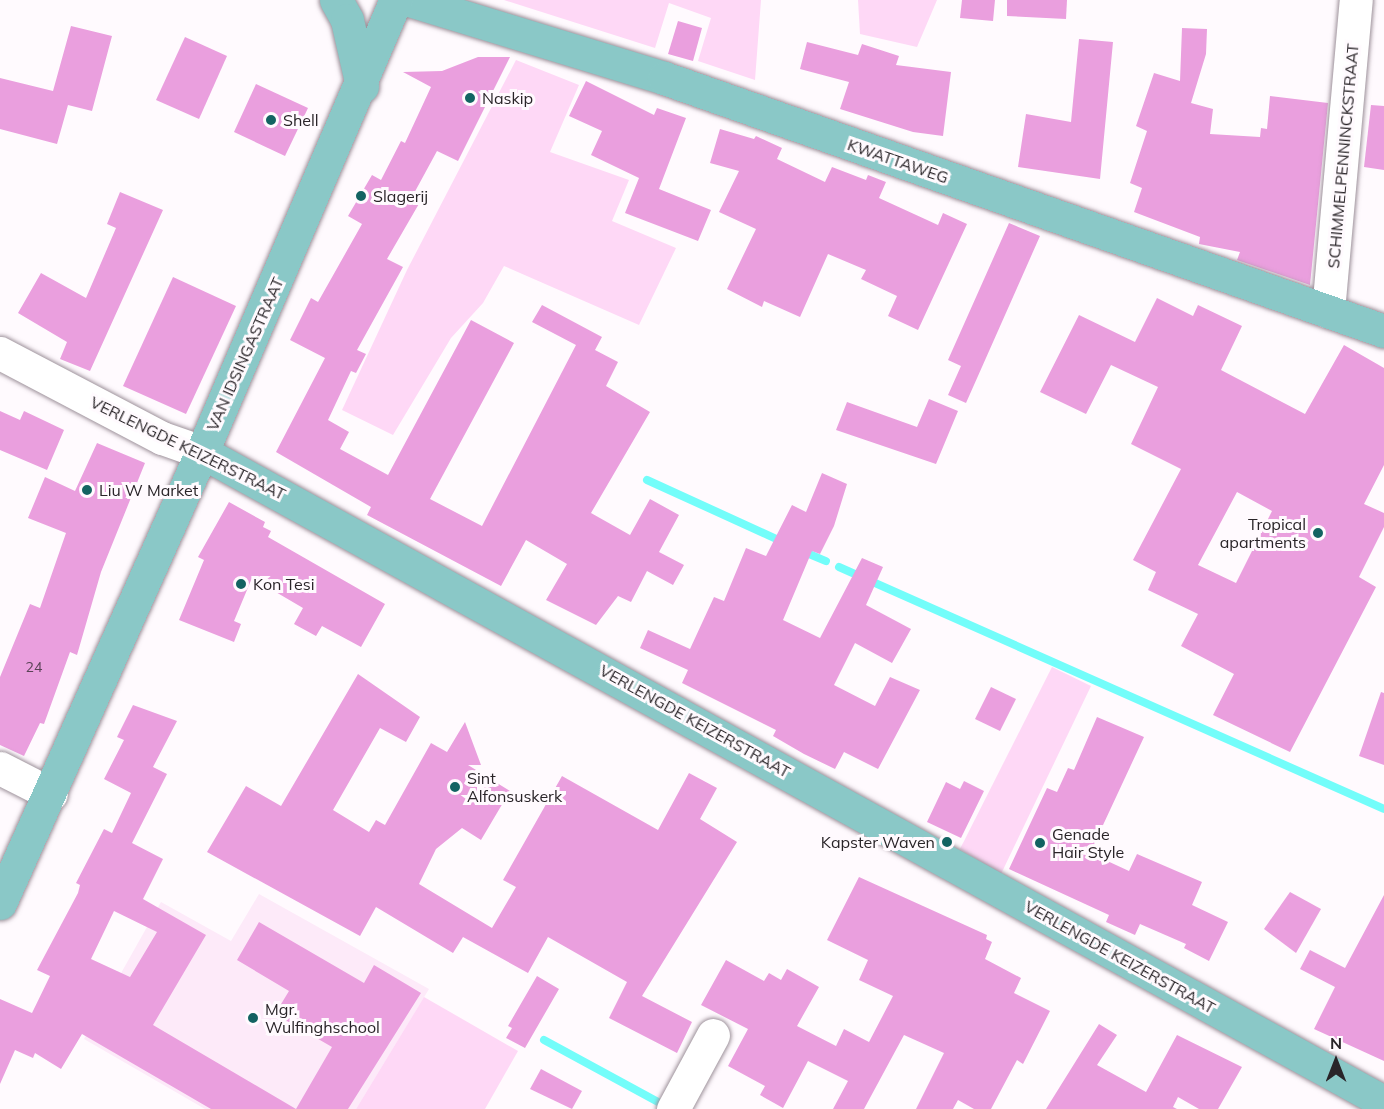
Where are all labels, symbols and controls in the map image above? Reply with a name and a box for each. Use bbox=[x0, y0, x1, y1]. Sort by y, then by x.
street label: SCHIMMELPENNINCKSTRAAT bbox=[1324, 43, 1362, 269]
place label: Naskip bbox=[482, 88, 533, 108]
marker: Naskip bbox=[463, 91, 477, 105]
place label: Shell bbox=[283, 110, 319, 130]
marker: Shell bbox=[264, 113, 278, 127]
street label: KWATTAWEG bbox=[845, 135, 951, 187]
place label: Slagerij bbox=[373, 186, 428, 206]
marker: Slagerij bbox=[354, 189, 368, 203]
street label: VAN IDSINGASTRAAT bbox=[202, 274, 288, 434]
street label: VERLENGDE KEIZERSTRAAT bbox=[87, 392, 289, 504]
place label: Liu W Market bbox=[99, 480, 198, 500]
marker: Liu W Market bbox=[80, 483, 94, 497]
place label: Tropical apartments bbox=[1220, 514, 1306, 552]
marker: Tropical apartments bbox=[1311, 526, 1325, 540]
place label: Kon Tesi bbox=[253, 574, 315, 594]
marker: Kon Tesi bbox=[234, 577, 248, 591]
house number: 24 bbox=[26, 659, 42, 675]
street label: VERLENGDE KEIZERSTRAAT bbox=[596, 661, 794, 781]
place label: Sint Alfonsuskerk bbox=[467, 768, 562, 806]
marker: Sint Alfonsuskerk bbox=[448, 780, 462, 794]
place label: Genade Hair Style bbox=[1052, 824, 1124, 862]
place label: Kapster Waven bbox=[821, 832, 935, 852]
marker: Kapster Waven bbox=[940, 835, 954, 849]
marker: Genade Hair Style bbox=[1033, 836, 1047, 850]
street label: VERLENGDE KEIZERSTRAAT bbox=[1021, 897, 1219, 1017]
place label: Mgr. Wulfinghschool bbox=[265, 999, 380, 1037]
marker: Mgr. Wulfinghschool bbox=[246, 1011, 260, 1025]
north arrow bbox=[1306, 1031, 1366, 1091]
text: N bbox=[1330, 1033, 1342, 1053]

